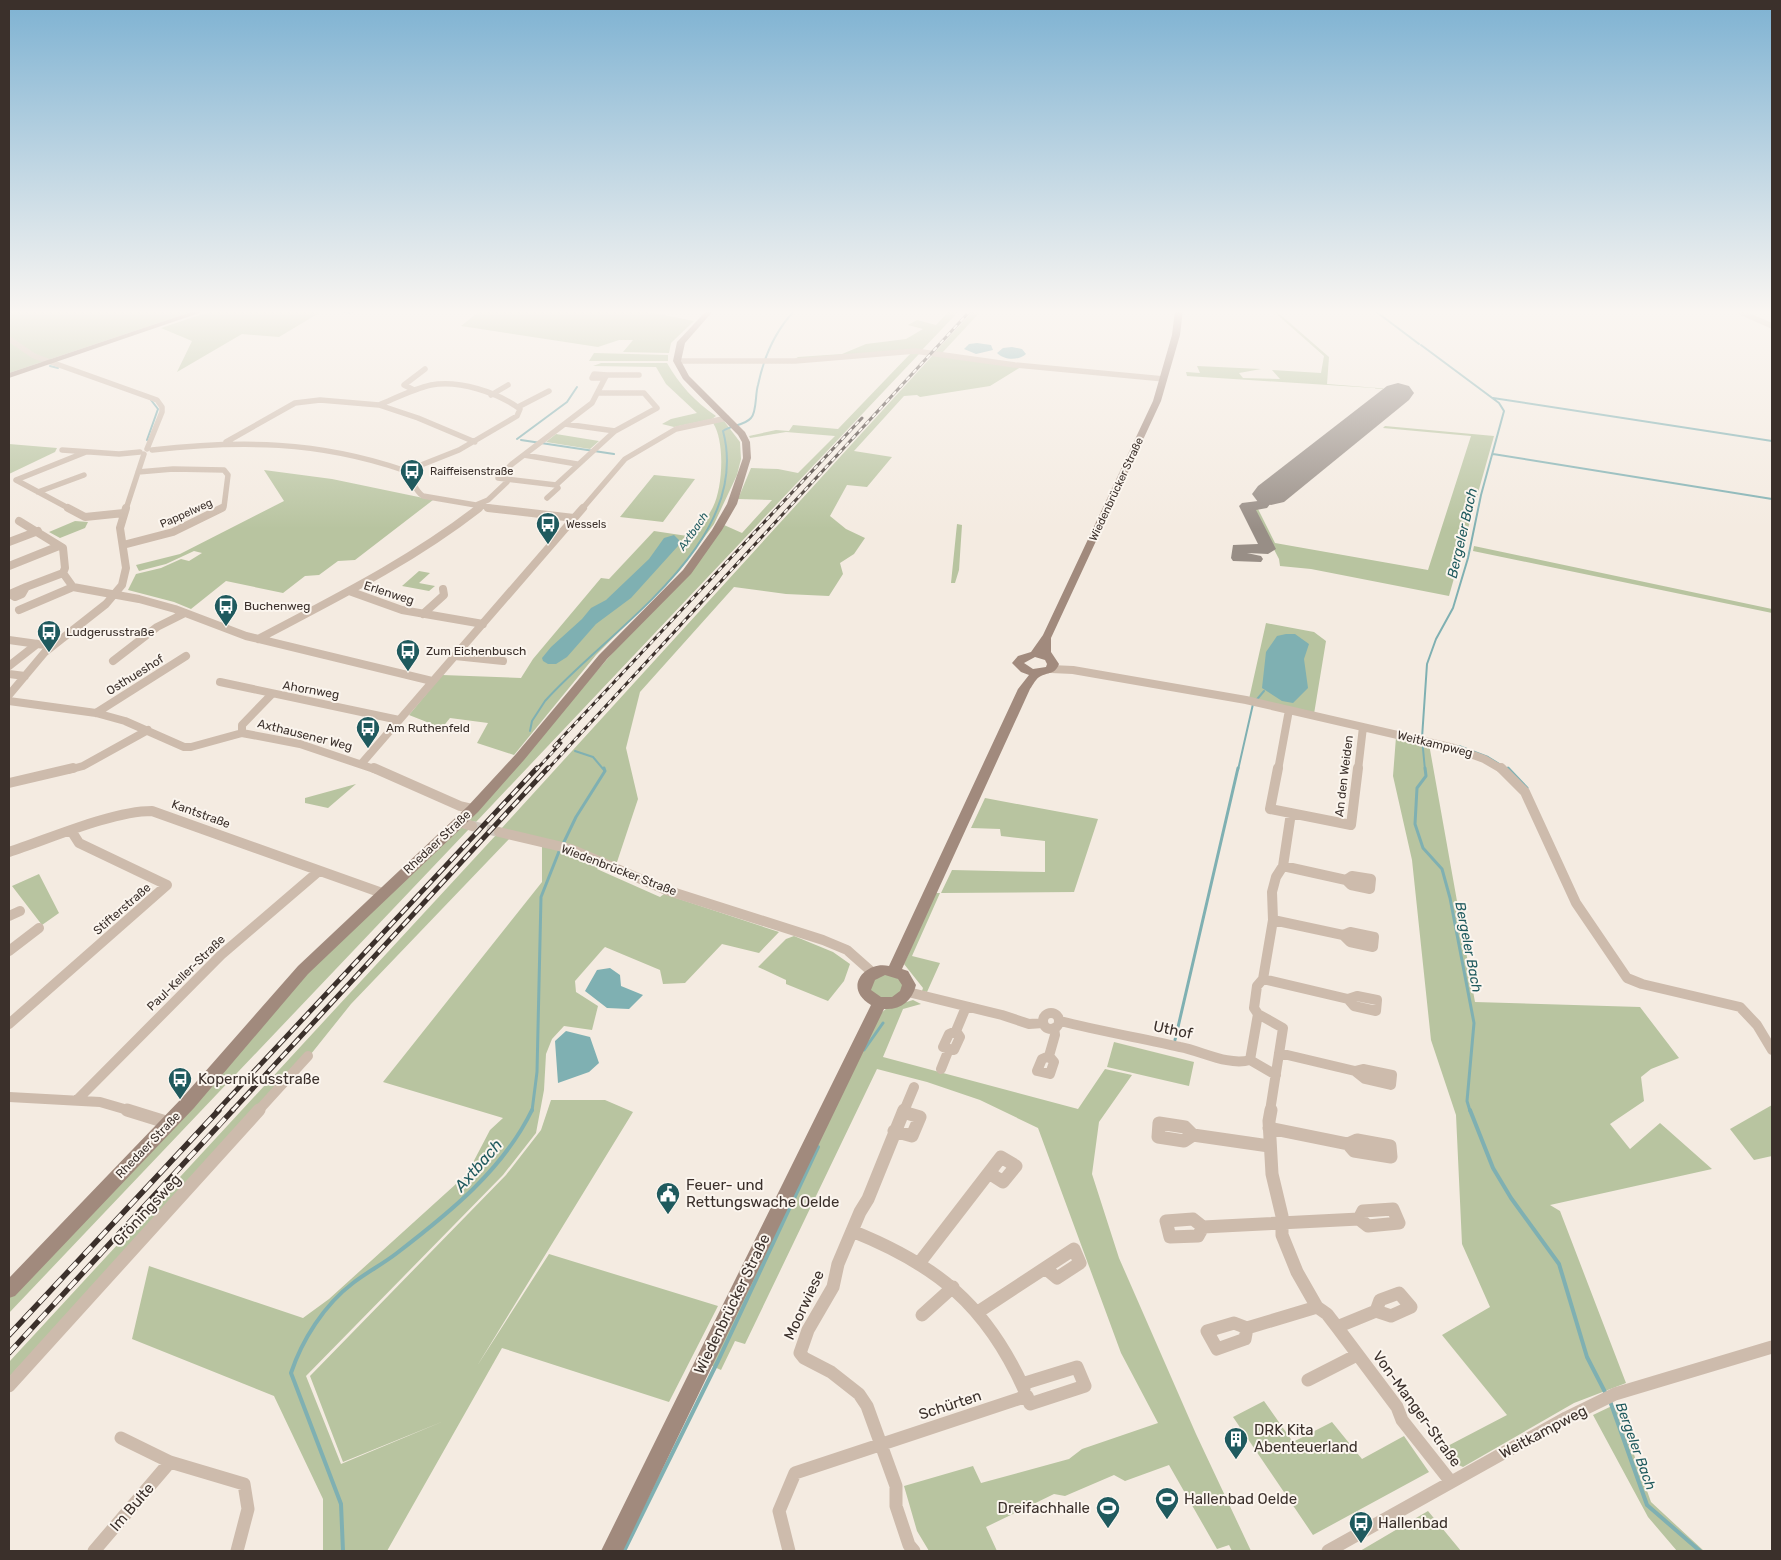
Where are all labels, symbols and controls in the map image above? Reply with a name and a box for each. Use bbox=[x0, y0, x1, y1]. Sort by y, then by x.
street label: Wiedenbrücker Straße bbox=[1087, 435, 1146, 543]
bus stop icon: Raiffeisenstraße bbox=[399, 458, 425, 492]
place label: Raiffeisenstraße bbox=[430, 465, 513, 478]
water label: Bergeler Bach bbox=[1444, 486, 1481, 580]
street label: Pappelweg bbox=[158, 496, 215, 531]
water label: Axtbach bbox=[675, 510, 711, 554]
bus stop icon: Wessels bbox=[535, 511, 561, 545]
place label: Wessels bbox=[566, 518, 607, 531]
street label: Erlenweg bbox=[362, 578, 416, 608]
bus stop icon: Buchenweg bbox=[213, 593, 239, 627]
place label: Buchenweg bbox=[244, 599, 310, 613]
bus stop icon: Ludgerusstraße bbox=[36, 619, 62, 653]
place label: Ludgerusstraße bbox=[66, 625, 155, 639]
bus stop icon: Zum Eichenbusch bbox=[395, 638, 421, 672]
place label: Zum Eichenbusch bbox=[426, 644, 526, 658]
street label: Osthueshof bbox=[104, 652, 167, 698]
street label: Ahornweg bbox=[282, 678, 340, 702]
bus stop icon: Am Ruthenfeld bbox=[355, 715, 381, 749]
street label: Axthausener Weg bbox=[256, 716, 354, 754]
place label: Am Ruthenfeld bbox=[386, 721, 470, 735]
street label: Weitkampweg bbox=[1396, 728, 1474, 760]
street label: An den Weiden bbox=[1332, 734, 1356, 818]
street label: Kantstraße bbox=[170, 797, 232, 831]
street label: Rhedaer Straße bbox=[401, 807, 474, 877]
street label: Wiedenbrücker Straße bbox=[559, 841, 679, 899]
street label: Stifterstraße bbox=[90, 880, 154, 938]
water label: Bergeler Bach bbox=[1451, 900, 1486, 994]
street label: Paul-Keller-Straße bbox=[144, 932, 228, 1014]
street label: Uthof bbox=[1152, 1017, 1195, 1043]
bus stop icon: Kopernikusstraße bbox=[167, 1066, 193, 1100]
place label: Kopernikusstraße bbox=[198, 1070, 320, 1088]
street label: Rhedaer Straße bbox=[113, 1109, 183, 1181]
water label: Axtbach bbox=[450, 1135, 506, 1196]
street label: Gröningsweg bbox=[109, 1170, 185, 1250]
place label: Feuer- und Rettungswache Oelde bbox=[686, 1176, 839, 1211]
public building icon: Feuer- und Rettungswache Oelde bbox=[655, 1181, 681, 1215]
street label: Wiedenbrücker Straße bbox=[690, 1231, 774, 1377]
street label: Moorwiese bbox=[780, 1267, 828, 1343]
street label: Von-Manger-Straße bbox=[1369, 1348, 1465, 1470]
street label: Schürten bbox=[916, 1386, 984, 1424]
water label: Bergeler Bach bbox=[1612, 1400, 1659, 1492]
street label: Weitkampweg bbox=[1496, 1401, 1590, 1463]
place label: DRK Kita Abenteuerland bbox=[1254, 1421, 1358, 1456]
building icon: DRK Kita Abenteuerland bbox=[1223, 1426, 1249, 1460]
street label: Im Bulte bbox=[106, 1479, 158, 1535]
sports icon: Hallenbad Oelde bbox=[1154, 1486, 1180, 1520]
place label: Hallenbad Oelde bbox=[1184, 1490, 1297, 1508]
sports icon: Dreifachhalle bbox=[1095, 1495, 1121, 1529]
place label: Dreifachhalle bbox=[998, 1499, 1090, 1517]
bus stop icon: Hallenbad bbox=[1348, 1510, 1374, 1544]
place label: Hallenbad bbox=[1378, 1514, 1448, 1532]

